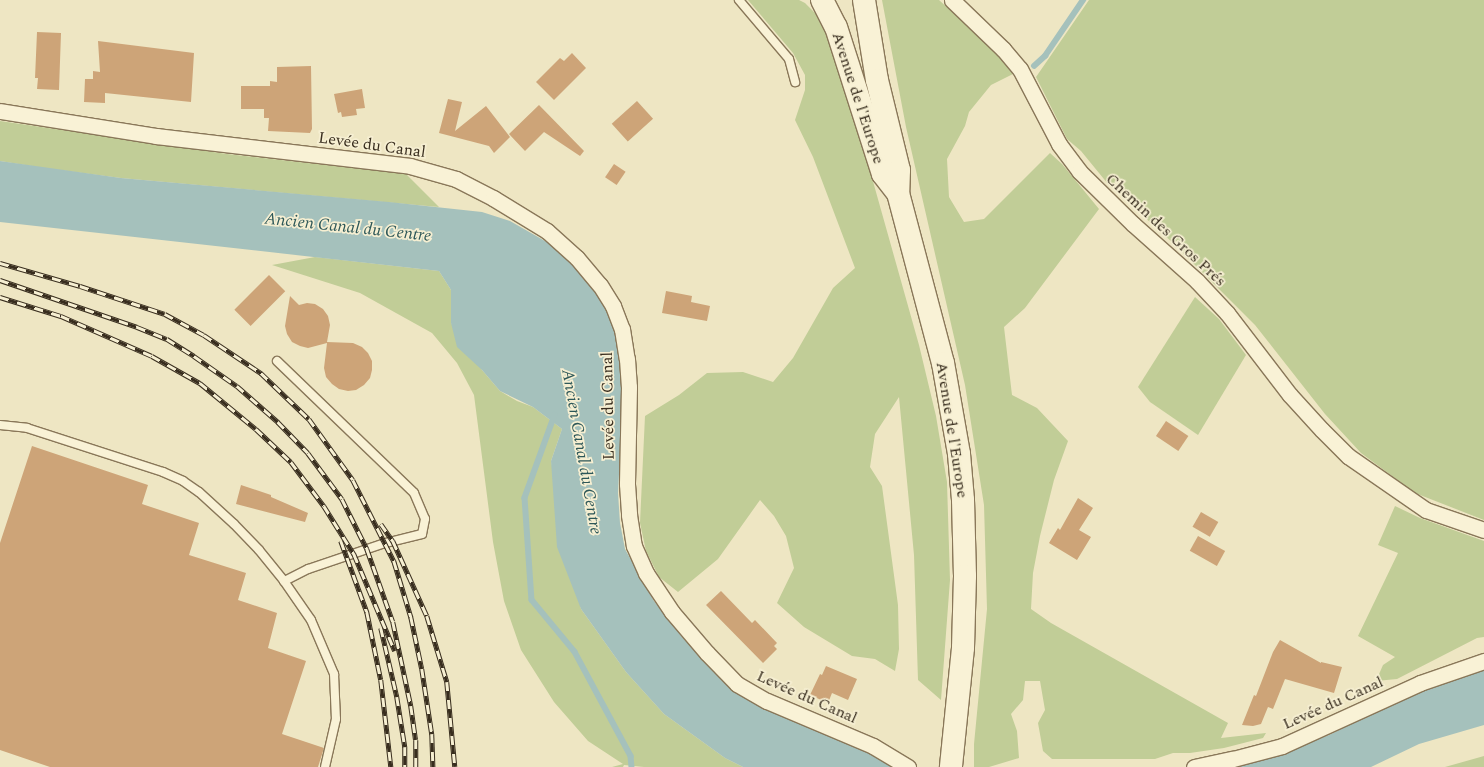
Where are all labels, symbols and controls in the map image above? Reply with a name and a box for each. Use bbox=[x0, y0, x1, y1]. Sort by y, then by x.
street label: Avenue de l'Europe bbox=[828, 30, 888, 166]
street label: Levée du Canal bbox=[317, 128, 427, 162]
street label: Chemin des Gros Prés bbox=[1102, 169, 1230, 291]
water label: Ancien Canal du Centre bbox=[264, 209, 432, 247]
street label: Levée du Canal bbox=[597, 352, 619, 460]
street label: Avenue de l'Europe bbox=[932, 361, 972, 499]
water label: Ancien Canal du Centre bbox=[556, 368, 606, 536]
street label: Levée du Canal bbox=[754, 666, 860, 728]
street label: Levée du Canal bbox=[1280, 672, 1386, 734]

